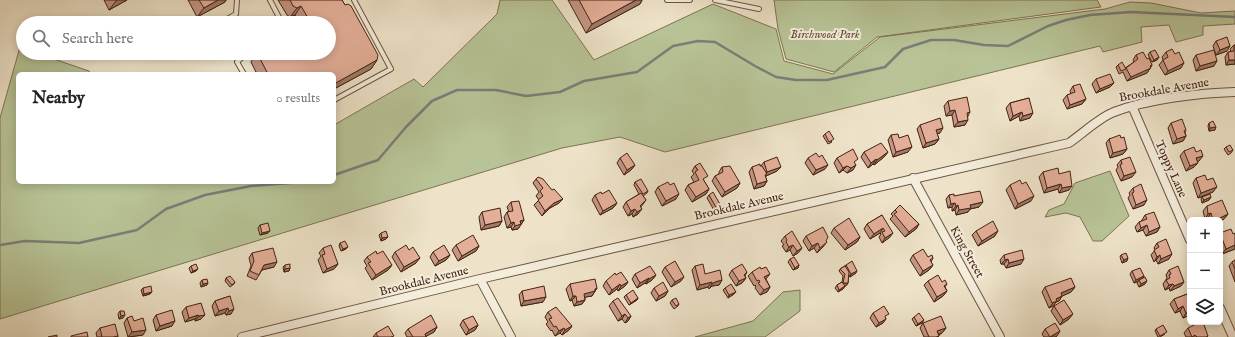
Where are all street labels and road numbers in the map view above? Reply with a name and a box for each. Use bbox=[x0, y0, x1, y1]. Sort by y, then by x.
street label: Brookdale Avenue bbox=[1118, 75, 1211, 105]
street label: Toppy Lane bbox=[1151, 138, 1190, 201]
street label: Brookdale Avenue bbox=[693, 188, 786, 224]
street label: King Street bbox=[947, 223, 987, 281]
street label: Brookdale Avenue bbox=[378, 263, 471, 299]

